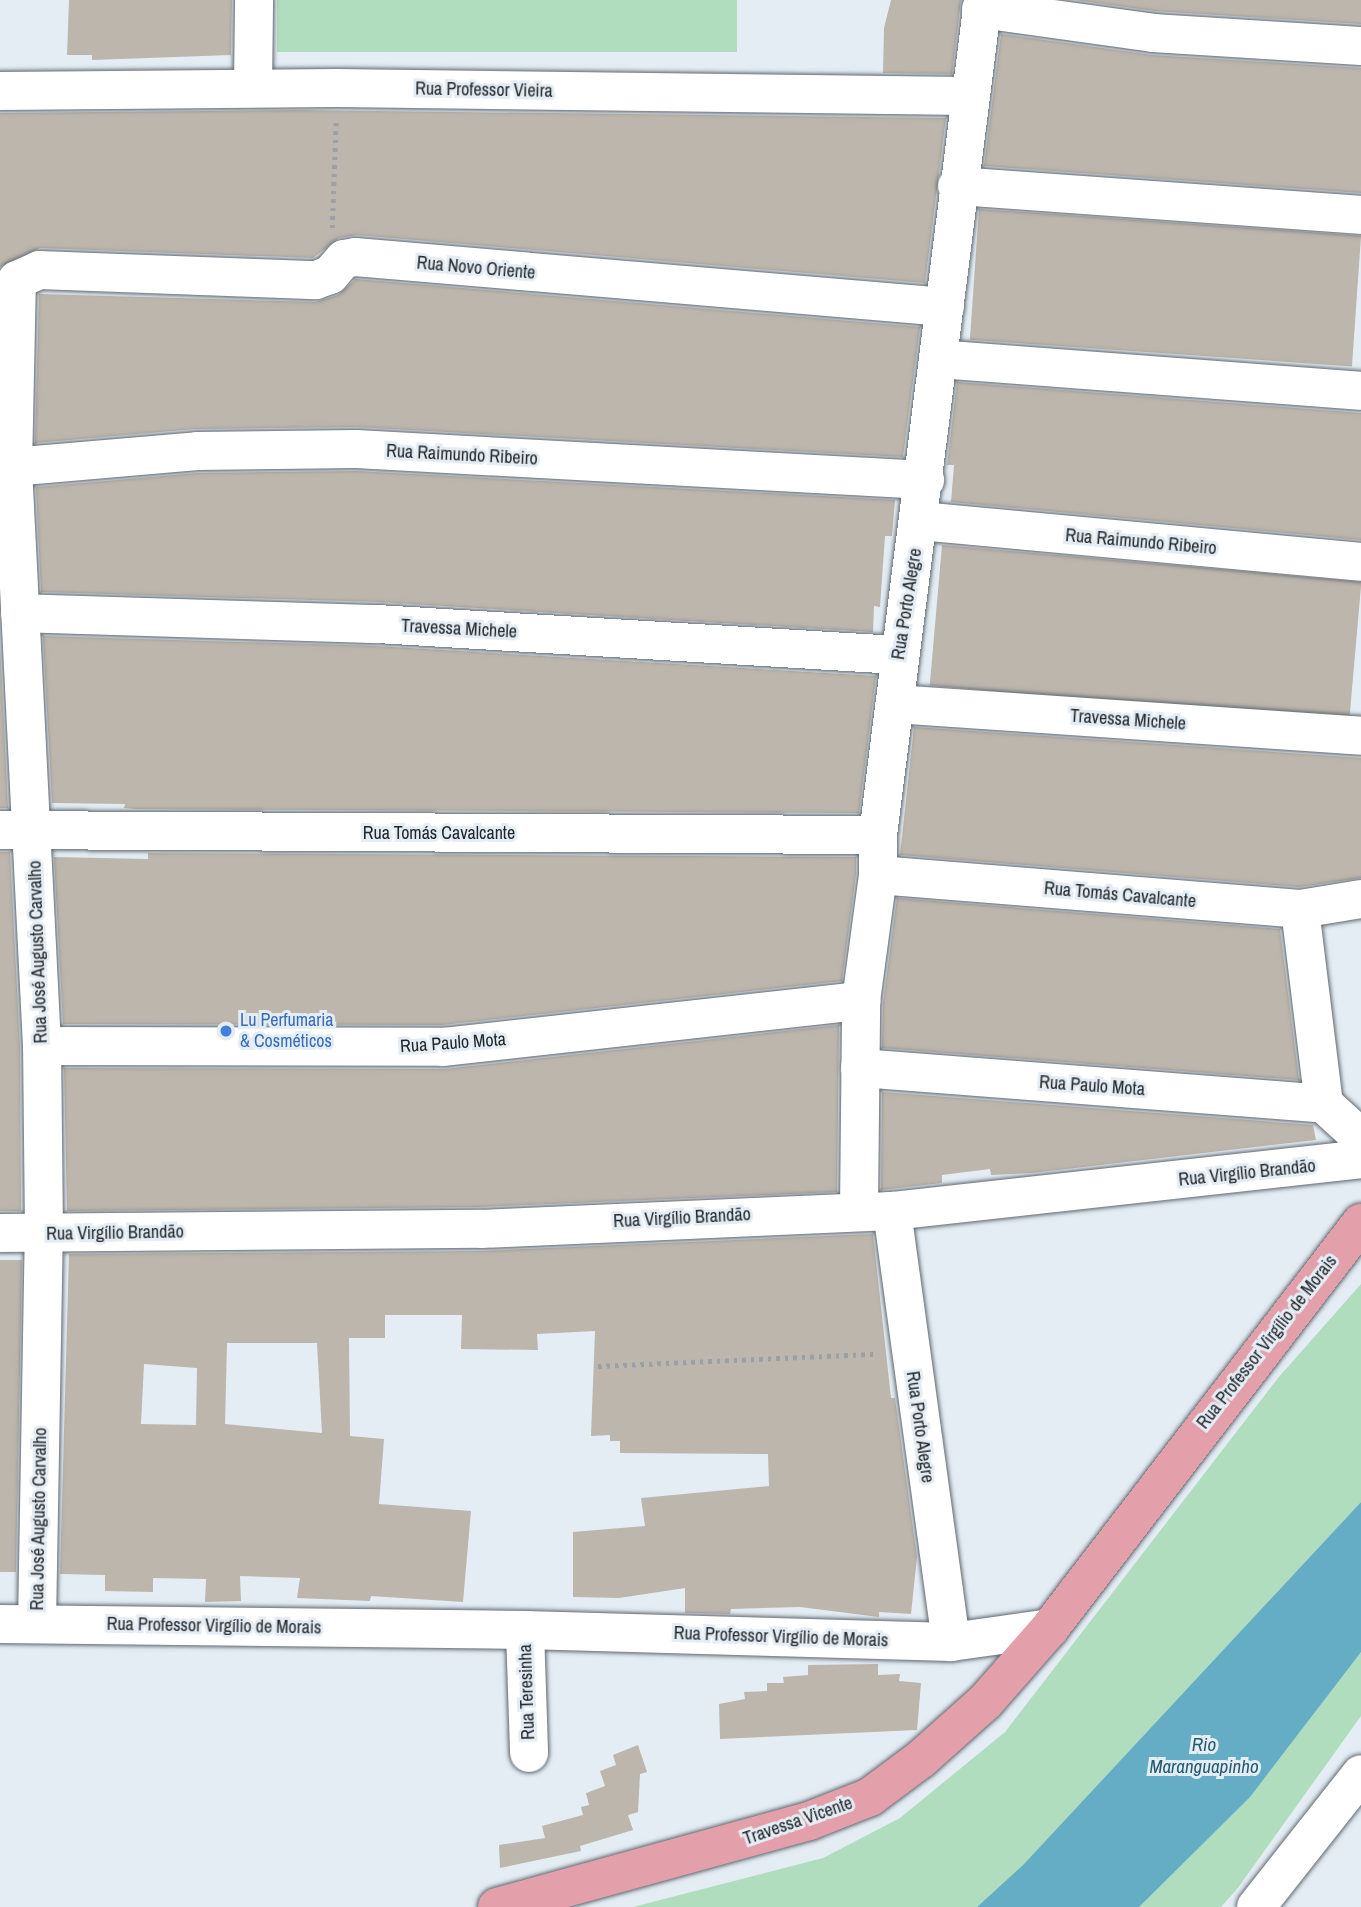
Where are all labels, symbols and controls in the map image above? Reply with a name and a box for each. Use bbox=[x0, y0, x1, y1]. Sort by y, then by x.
street label: Rua Professor Vieira bbox=[415, 78, 553, 102]
street label: Rua Novo Oriente bbox=[416, 252, 536, 284]
street label: Rua Raimundo Ribeiro bbox=[386, 440, 538, 470]
street label: Rua Raimundo Ribeiro bbox=[1064, 525, 1218, 559]
street label: Rua Porto Alegre bbox=[887, 546, 927, 662]
street label: Travessa Michele bbox=[401, 615, 517, 643]
street label: Travessa Michele bbox=[1069, 705, 1187, 735]
street label: Rua Tomás Cavalcante bbox=[363, 822, 515, 844]
street label: Rua José Augusto Carvalho bbox=[24, 860, 52, 1044]
street label: Rua Tomás Cavalcante bbox=[1043, 878, 1197, 912]
place label: Lu Perfumaria & Cosméticos bbox=[240, 1010, 334, 1052]
marker: Lu Perfumaria & Cosméticos bbox=[218, 1023, 234, 1039]
street label: Rua Paulo Mota bbox=[399, 1029, 507, 1057]
street label: Rua Paulo Mota bbox=[1038, 1072, 1146, 1100]
street label: Rua Virgílio Brandão bbox=[1177, 1155, 1317, 1191]
street label: Rua Virgílio Brandão bbox=[613, 1204, 751, 1232]
street label: Rua Virgílio Brandão bbox=[46, 1221, 184, 1245]
street label: Rua Professor Virgílio de Morais bbox=[1192, 1251, 1342, 1433]
street label: Rua Porto Alegre bbox=[901, 1369, 939, 1485]
street label: Rua José Augusto Carvalho bbox=[27, 1427, 51, 1611]
street label: Rua Professor Virgílio de Morais bbox=[106, 1613, 322, 1639]
street label: Rua Professor Virgílio de Morais bbox=[673, 1622, 889, 1652]
street label: Rua Teresinha bbox=[515, 1644, 539, 1740]
water label: Rio Maranguapinho bbox=[1149, 1734, 1259, 1778]
street label: Travessa Vicente bbox=[741, 1792, 855, 1850]

